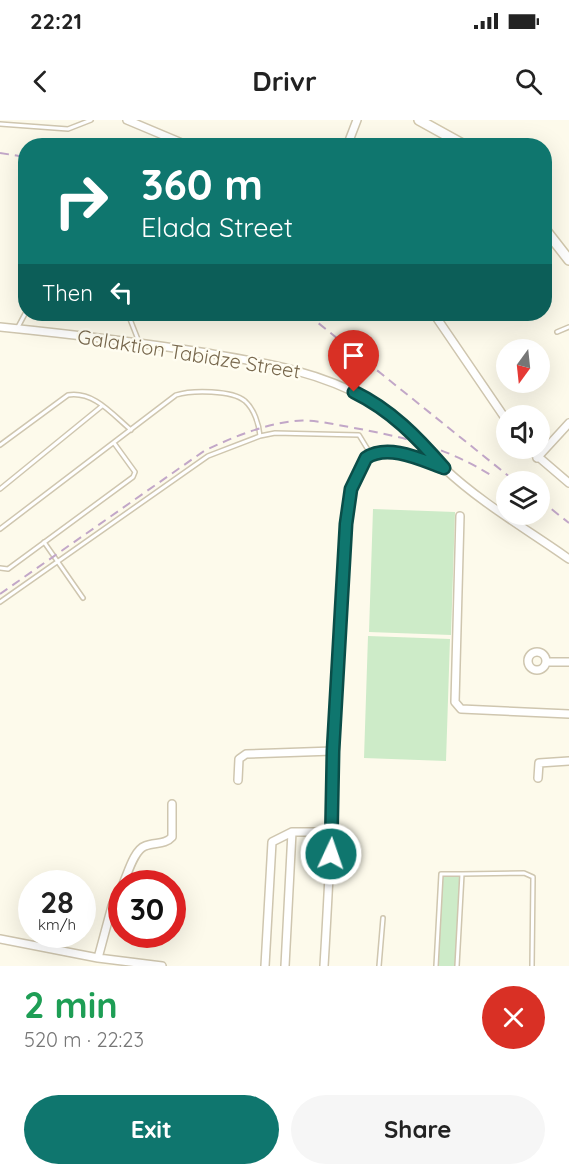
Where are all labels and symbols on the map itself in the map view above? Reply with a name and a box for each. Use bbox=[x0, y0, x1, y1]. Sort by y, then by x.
street label: Galaktion Tabidze Street bbox=[76, 324, 303, 384]
pin bbox=[328, 330, 379, 392]
north arrow bbox=[496, 339, 550, 393]
position arrow bbox=[299, 822, 363, 886]
speed limit sign: 30 bbox=[108, 870, 186, 948]

